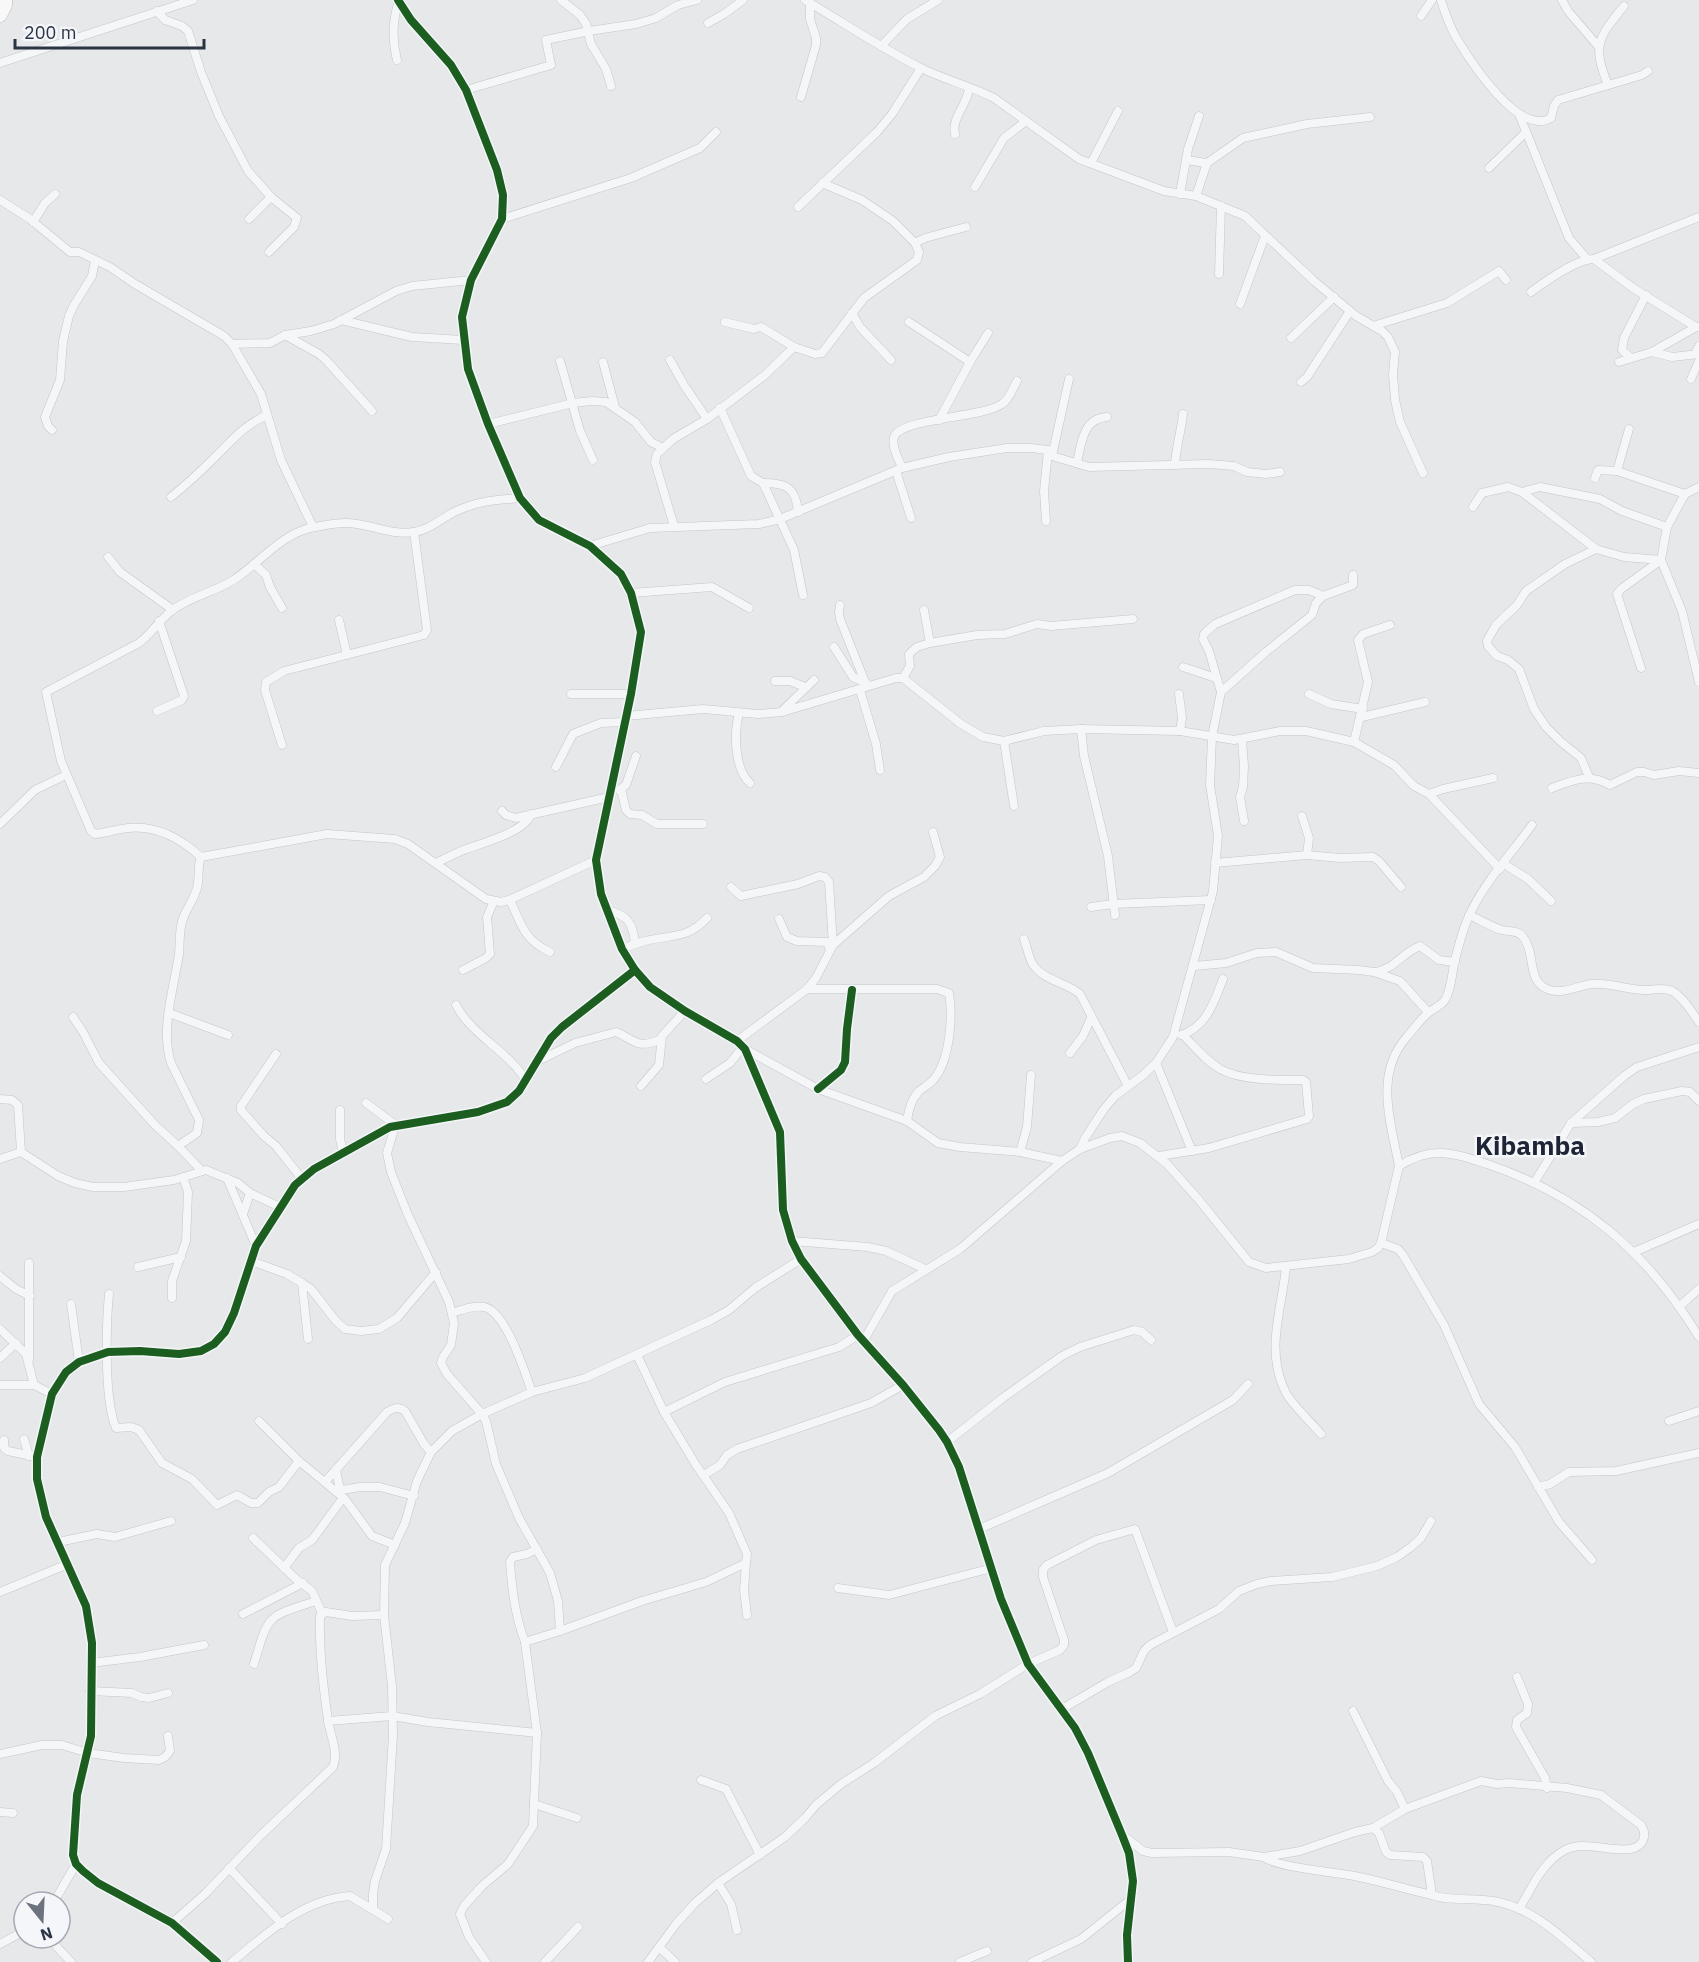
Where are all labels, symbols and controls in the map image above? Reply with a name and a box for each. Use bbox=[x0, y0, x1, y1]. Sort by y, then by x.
scale bar bbox=[15, 12, 204, 50]
text: 200 m bbox=[24, 21, 76, 44]
district label: Kibamba bbox=[1475, 1128, 1585, 1162]
north arrow bbox=[12, 1890, 72, 1950]
text: N bbox=[38, 1923, 55, 1946]

